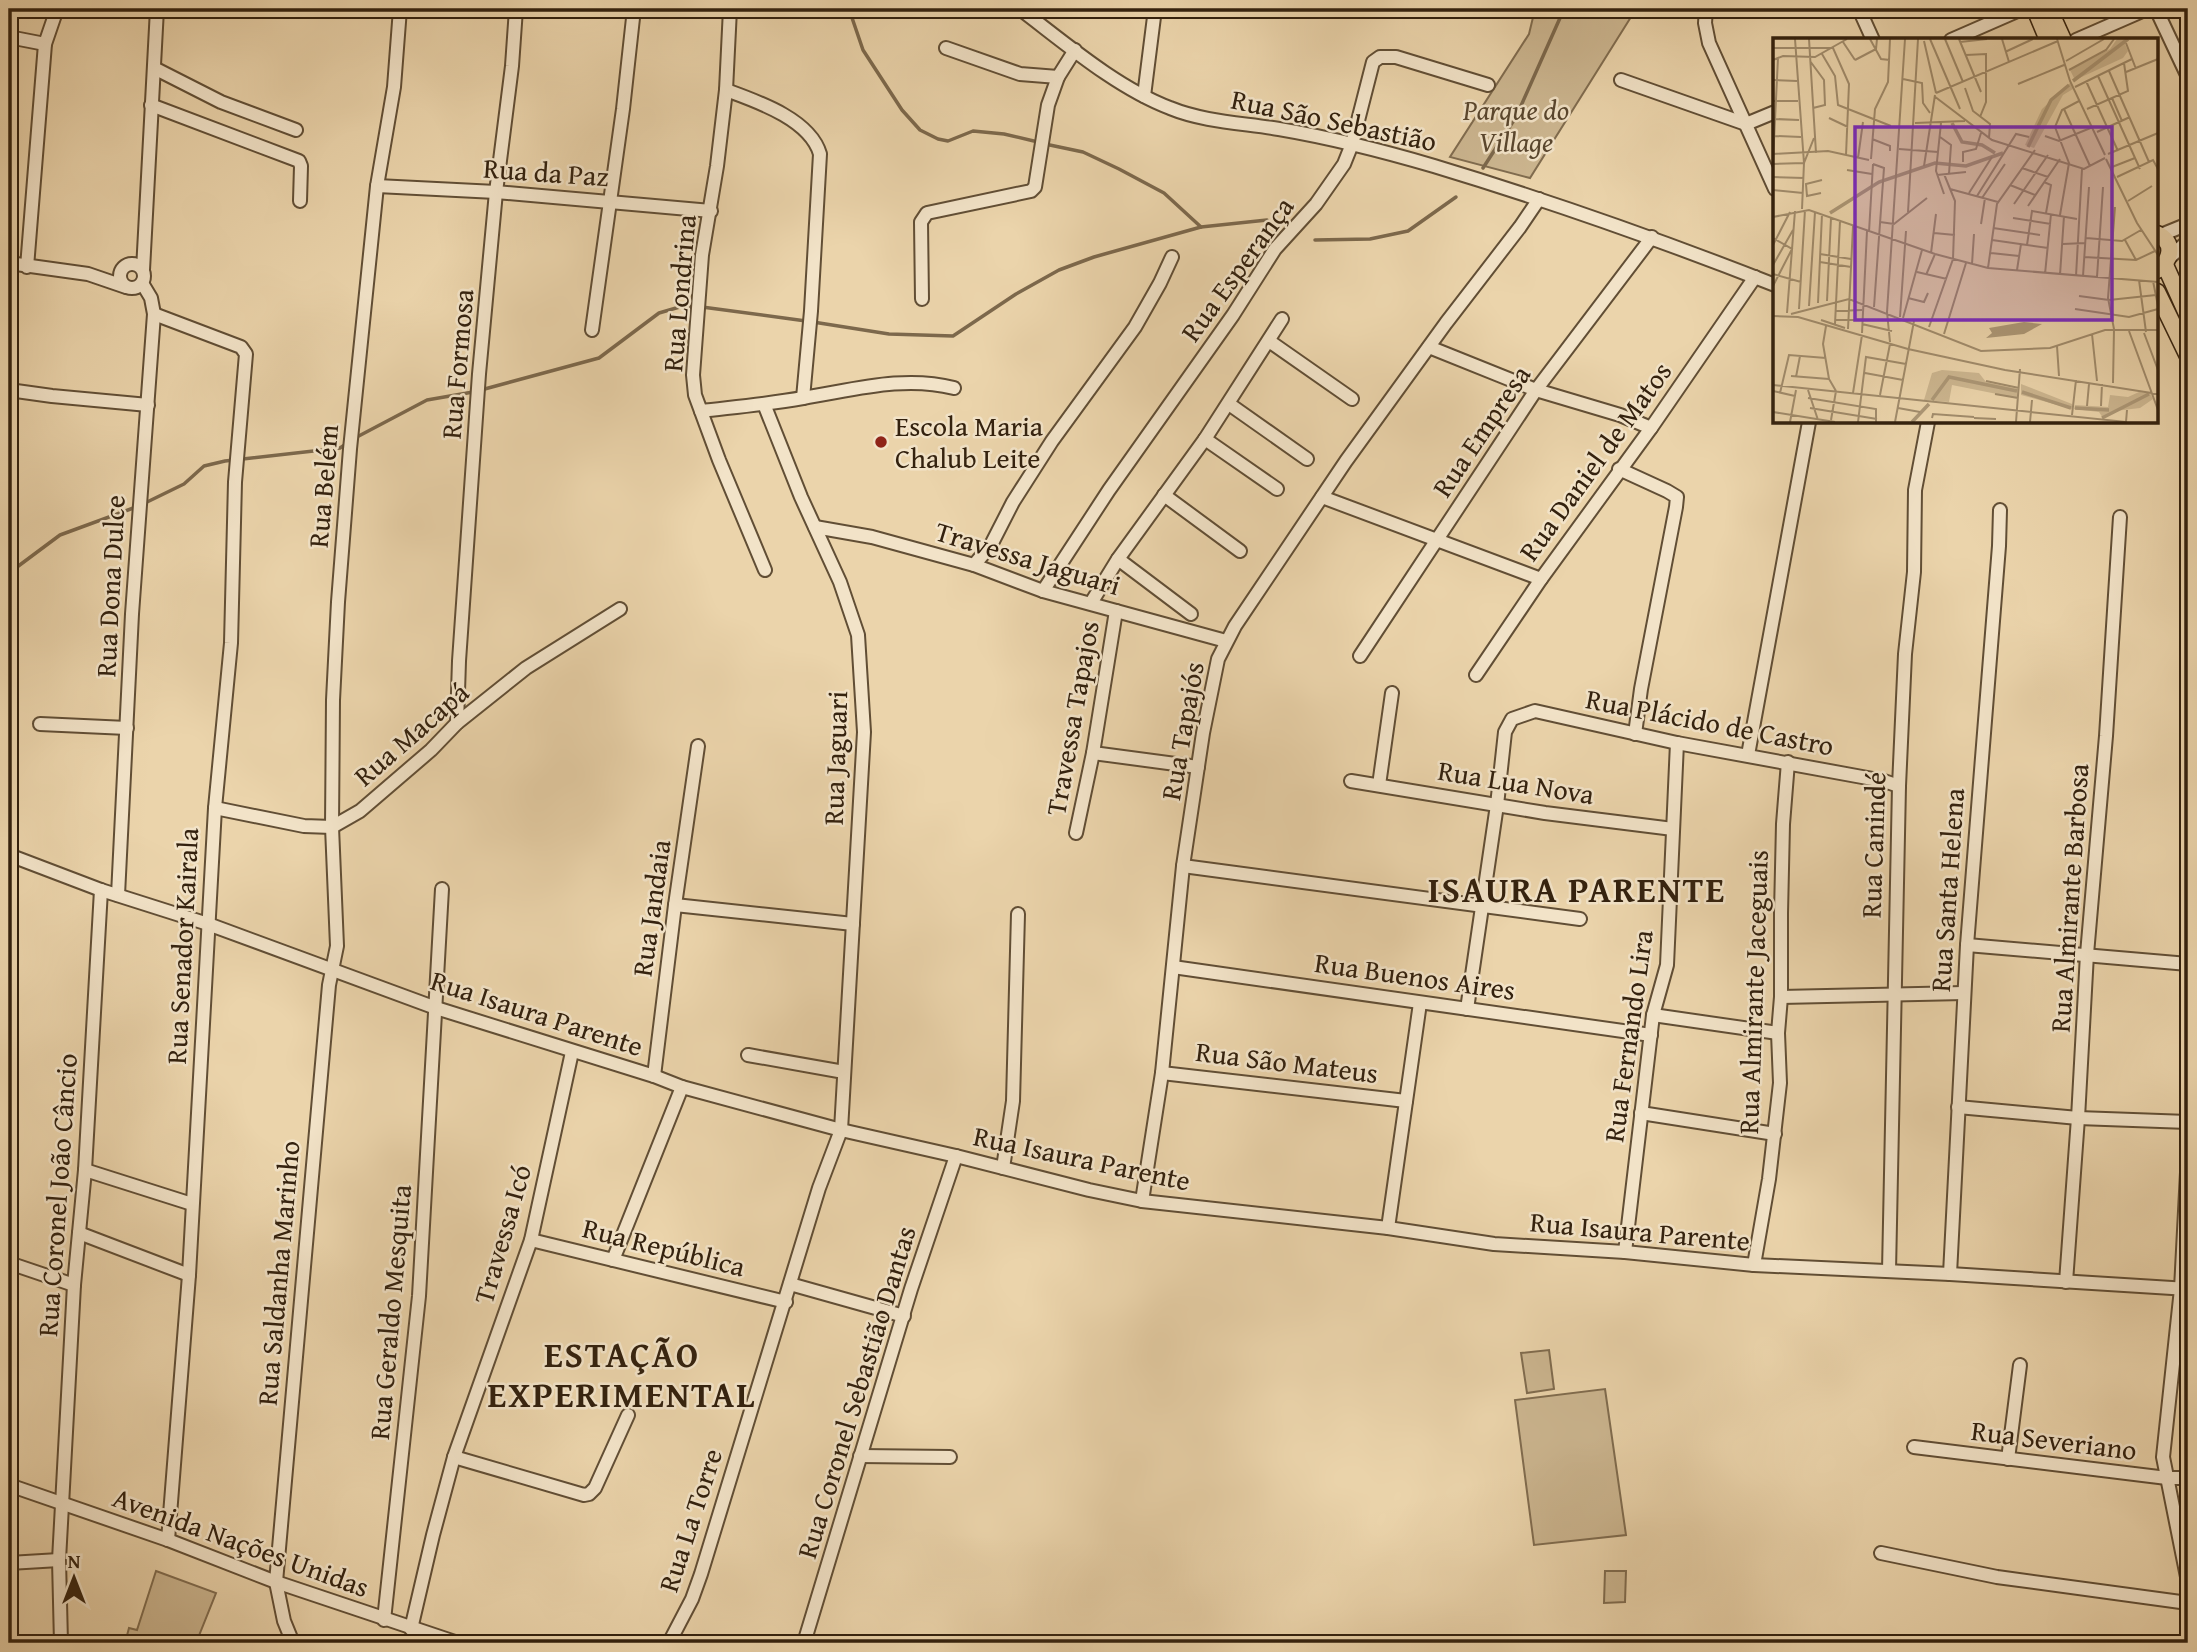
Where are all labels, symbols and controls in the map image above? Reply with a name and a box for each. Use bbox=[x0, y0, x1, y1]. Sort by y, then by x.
inset map bbox=[1773, 38, 2158, 424]
street label: Rua São Sebastião bbox=[1228, 78, 1441, 161]
park label: Parque do Village bbox=[1462, 89, 1569, 162]
street label: Rua da Paz bbox=[482, 147, 610, 196]
street label: Rua Esperança bbox=[1170, 187, 1304, 350]
street label: Rua Londrina bbox=[651, 212, 706, 373]
street label: Rua Formosa bbox=[430, 286, 484, 441]
street label: Rua Daniel de Matos bbox=[1508, 353, 1681, 569]
street label: Rua Empresa bbox=[1421, 356, 1540, 505]
place label: Escola Maria Chalub Leite bbox=[895, 405, 1044, 478]
street label: Rua Belém bbox=[297, 423, 348, 549]
marker: Escola Maria Chalub Leite bbox=[873, 434, 889, 450]
street label: Rua Dona Dulce bbox=[84, 494, 135, 678]
street label: Travessa Jaguari bbox=[931, 510, 1126, 605]
street label: Travessa Tapajos bbox=[1034, 617, 1109, 818]
street label: Rua Tapajós bbox=[1149, 659, 1214, 803]
street label: Rua Macapá bbox=[344, 671, 478, 795]
street label: Rua Plácido de Castro bbox=[1583, 677, 1837, 766]
street label: Rua Jaguari bbox=[812, 690, 857, 826]
street label: Rua Lua Nova bbox=[1435, 749, 1598, 814]
street label: Rua Almirante Barbosa bbox=[2039, 761, 2098, 1034]
street label: Rua Canindé bbox=[1849, 771, 1896, 919]
street label: Rua Santa Helena bbox=[1919, 786, 1974, 993]
street label: Rua Senador Kairala bbox=[155, 826, 208, 1065]
street label: Rua Jandaia bbox=[621, 836, 680, 979]
street label: Rua Almirante Jaceguais bbox=[1727, 849, 1778, 1135]
district label: ISAURA PARENTE bbox=[1428, 864, 1726, 915]
street label: Rua Fernando Lira bbox=[1592, 926, 1663, 1145]
street label: Rua Buenos Aires bbox=[1312, 941, 1518, 1010]
street label: Rua Isaura Parente bbox=[426, 959, 648, 1066]
street label: Rua São Mateus bbox=[1193, 1030, 1381, 1093]
street label: Rua Coronel João Câncio bbox=[26, 1052, 87, 1338]
street label: Rua Isaura Parente bbox=[970, 1115, 1194, 1201]
street label: Rua Saldanha Marinho bbox=[245, 1139, 310, 1407]
street label: Travessa Icó bbox=[462, 1159, 541, 1308]
street label: Rua Geraldo Mesquita bbox=[358, 1182, 421, 1441]
street label: Rua Isaura Parente bbox=[1528, 1200, 1752, 1261]
street label: Rua República bbox=[579, 1207, 750, 1287]
street label: Rua Coronel Sebastião Dantas bbox=[785, 1221, 926, 1563]
district label: ESTAÇÃO EXPERIMENTAL bbox=[488, 1329, 756, 1420]
street label: Rua Severiano bbox=[1969, 1409, 2139, 1470]
street label: Rua La Torre bbox=[647, 1443, 732, 1597]
street label: Avenida Nações Unidas bbox=[107, 1476, 375, 1607]
north arrow bbox=[38, 1544, 108, 1614]
text: N bbox=[68, 1547, 81, 1575]

